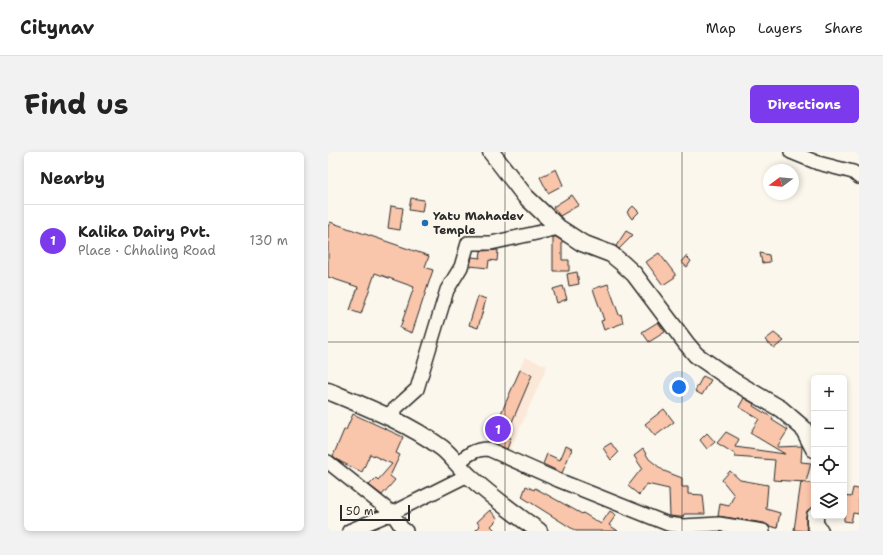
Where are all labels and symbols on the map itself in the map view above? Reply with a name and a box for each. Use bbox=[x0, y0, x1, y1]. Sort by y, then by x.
north arrow bbox=[763, 164, 799, 200]
place label: Yatu Mahadev Temple bbox=[433, 208, 524, 238]
marker: Yatu Mahadev Temple bbox=[420, 218, 430, 228]
your location bbox=[669, 377, 689, 397]
pin: 1 bbox=[485, 414, 511, 444]
scale bar bbox=[340, 503, 410, 522]

